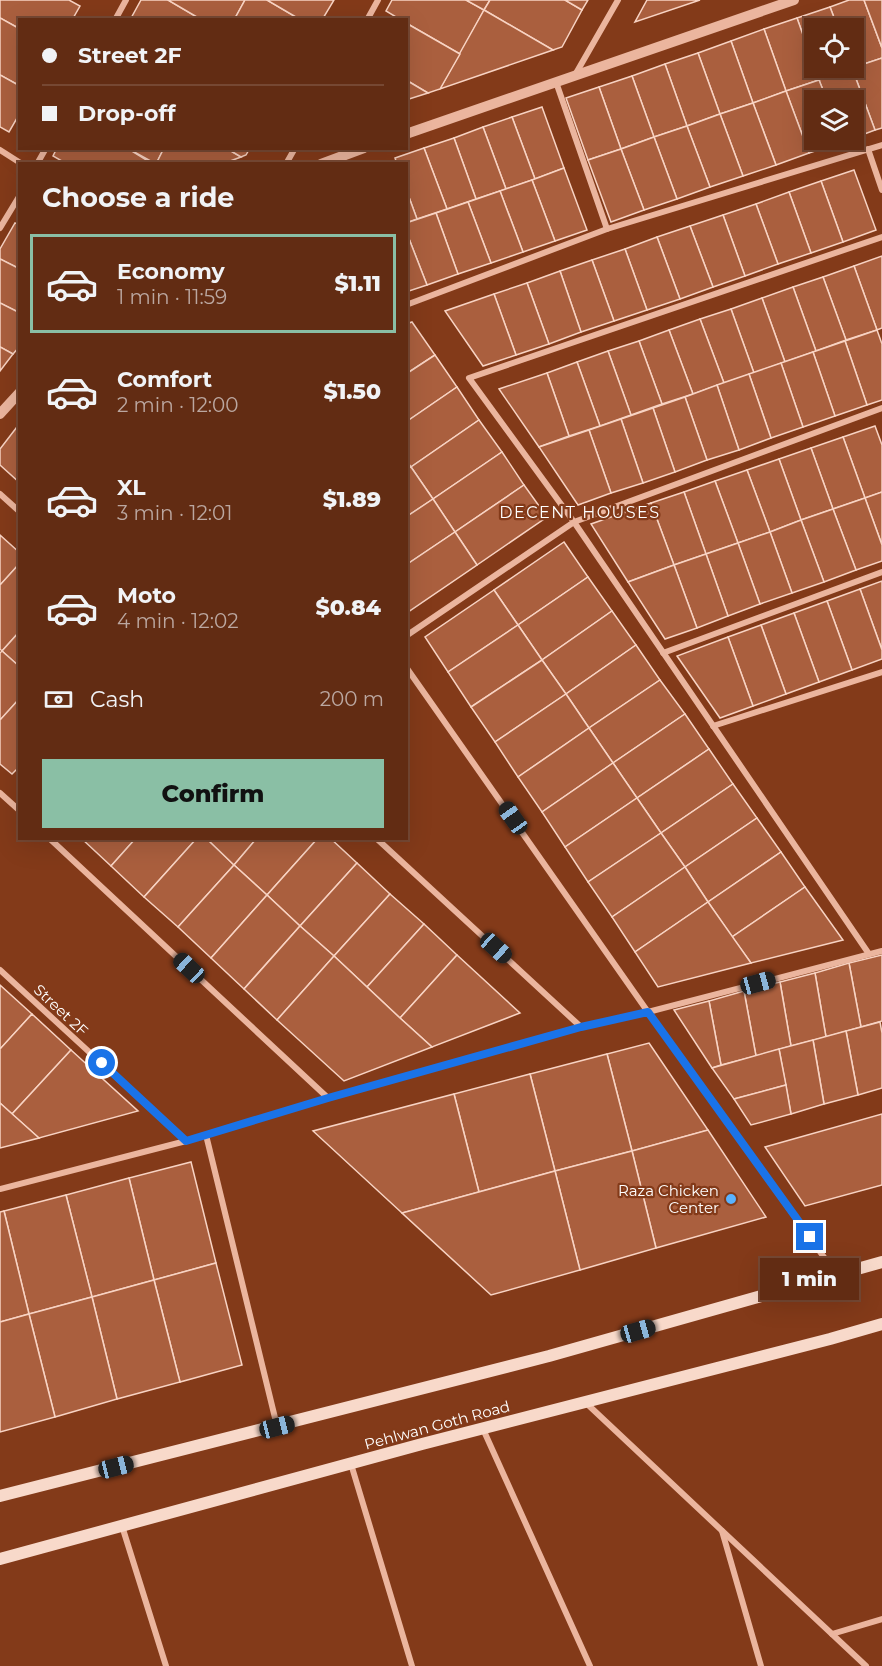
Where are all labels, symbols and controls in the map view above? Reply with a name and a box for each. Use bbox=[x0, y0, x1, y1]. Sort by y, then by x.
map controls bbox=[804, 18, 864, 150]
button: locate bbox=[804, 18, 864, 78]
text: Street 2F bbox=[78, 42, 182, 69]
button: layers bbox=[804, 90, 864, 150]
text: Drop-off bbox=[78, 100, 176, 127]
text: Choose a ride bbox=[42, 181, 234, 214]
icon: car bbox=[45, 257, 99, 311]
text: Economy bbox=[117, 258, 225, 285]
text: $1.11 bbox=[334, 270, 381, 297]
text: 1 min · 11:59 bbox=[117, 285, 227, 309]
icon: car bbox=[45, 365, 99, 419]
text: Comfort bbox=[117, 366, 212, 393]
text: $1.50 bbox=[323, 378, 381, 405]
text: 2 min · 12:00 bbox=[117, 393, 239, 417]
icon: car bbox=[45, 473, 99, 527]
text: XL bbox=[117, 474, 146, 501]
text: $1.89 bbox=[323, 486, 381, 513]
text: 3 min · 12:01 bbox=[117, 501, 232, 525]
district label: DECENT HOUSES bbox=[499, 503, 661, 522]
icon: car bbox=[45, 581, 99, 635]
text: Moto bbox=[117, 582, 176, 609]
text: $0.84 bbox=[315, 594, 381, 621]
text: 4 min · 12:02 bbox=[117, 609, 239, 633]
icon: cash bbox=[42, 683, 75, 716]
text: Cash bbox=[90, 686, 144, 713]
text: 200 m bbox=[320, 687, 384, 711]
button: Confirm bbox=[42, 759, 384, 828]
car bbox=[495, 798, 531, 838]
car bbox=[477, 929, 515, 967]
car bbox=[170, 949, 208, 987]
car bbox=[738, 970, 778, 996]
street label: Street 2F bbox=[30, 980, 92, 1040]
route start bbox=[88, 1049, 115, 1076]
place label: Raza Chicken Center bbox=[618, 1181, 719, 1217]
marker: Raza Chicken Center bbox=[724, 1192, 738, 1206]
route end bbox=[796, 1223, 823, 1250]
callout: 1 min bbox=[760, 1258, 860, 1300]
text: 1 min bbox=[782, 1267, 837, 1291]
car bbox=[618, 1317, 658, 1345]
street label: Pehlwan Goth Road bbox=[362, 1396, 512, 1454]
car bbox=[257, 1414, 297, 1440]
car bbox=[96, 1454, 136, 1480]

